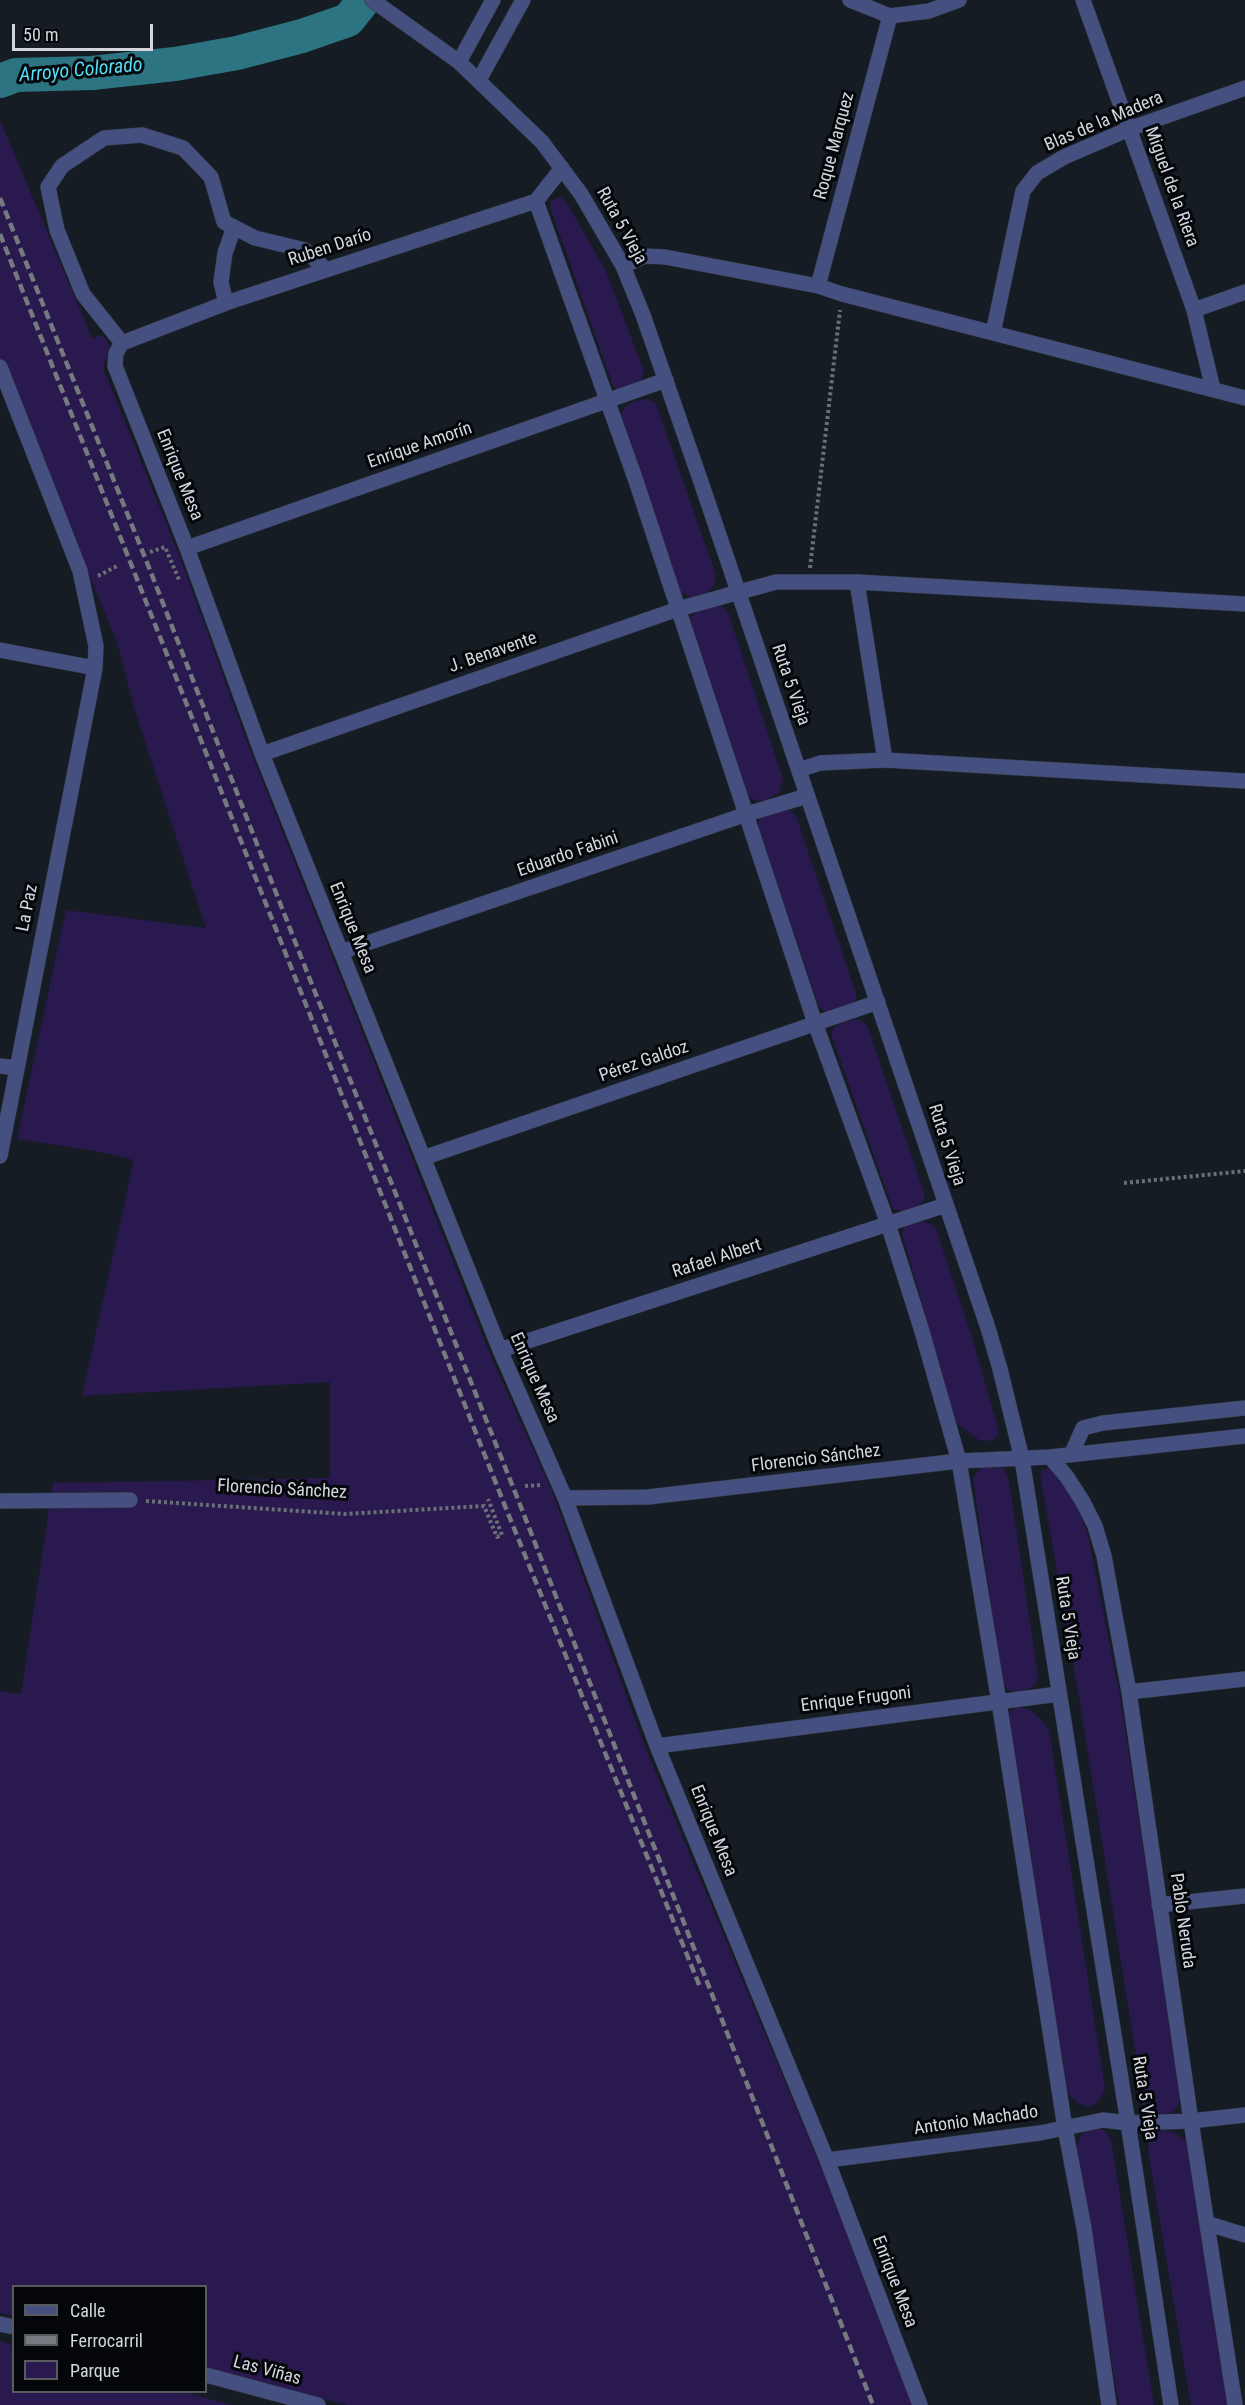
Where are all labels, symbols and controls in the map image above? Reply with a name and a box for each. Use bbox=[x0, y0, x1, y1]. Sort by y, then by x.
scale bar bbox=[15, 12, 156, 50]
text: 50 m bbox=[23, 24, 58, 45]
water label: Arroyo Colorado bbox=[18, 54, 144, 88]
street label: Blas de la Madera bbox=[1041, 87, 1167, 157]
street label: Roque Marquez bbox=[810, 90, 860, 202]
street label: Miguel de la Riera bbox=[1139, 124, 1203, 250]
street label: Ruta 5 Vieja bbox=[591, 184, 651, 268]
street label: Ruben Darío bbox=[286, 224, 374, 272]
street label: Enrique Amorín bbox=[365, 418, 475, 474]
street label: Enrique Mesa bbox=[151, 426, 207, 524]
street label: J. Benavente bbox=[446, 628, 540, 678]
street label: Ruta 5 Vieja bbox=[766, 641, 814, 729]
street label: Eduardo Fabini bbox=[515, 828, 621, 882]
street label: Enrique Mesa bbox=[324, 879, 380, 977]
street label: La Paz bbox=[13, 883, 43, 933]
street label: Pérez Galdoz bbox=[596, 1037, 692, 1087]
street label: Ruta 5 Vieja bbox=[923, 1101, 969, 1189]
street label: Rafael Albert bbox=[670, 1234, 764, 1284]
street label: Enrique Mesa bbox=[505, 1330, 563, 1426]
street label: Florencio Sánchez bbox=[750, 1440, 882, 1478]
street label: Florencio Sánchez bbox=[217, 1476, 347, 1504]
street label: Ruta 5 Vieja bbox=[1050, 1574, 1084, 1662]
street label: Enrique Frugoni bbox=[800, 1683, 912, 1717]
street label: Enrique Mesa bbox=[685, 1782, 741, 1880]
street label: Pablo Neruda bbox=[1165, 1872, 1199, 1970]
street label: Ruta 5 Vieja bbox=[1127, 2054, 1161, 2142]
street label: Antonio Machado bbox=[913, 2102, 1039, 2140]
street label: Enrique Mesa bbox=[867, 2233, 921, 2331]
legend bbox=[12, 2285, 207, 2393]
text: Calle bbox=[70, 2300, 106, 2321]
text: Ferrocarril bbox=[70, 2330, 143, 2351]
street label: Las Viñas bbox=[231, 2352, 303, 2390]
text: Parque bbox=[70, 2360, 120, 2381]

